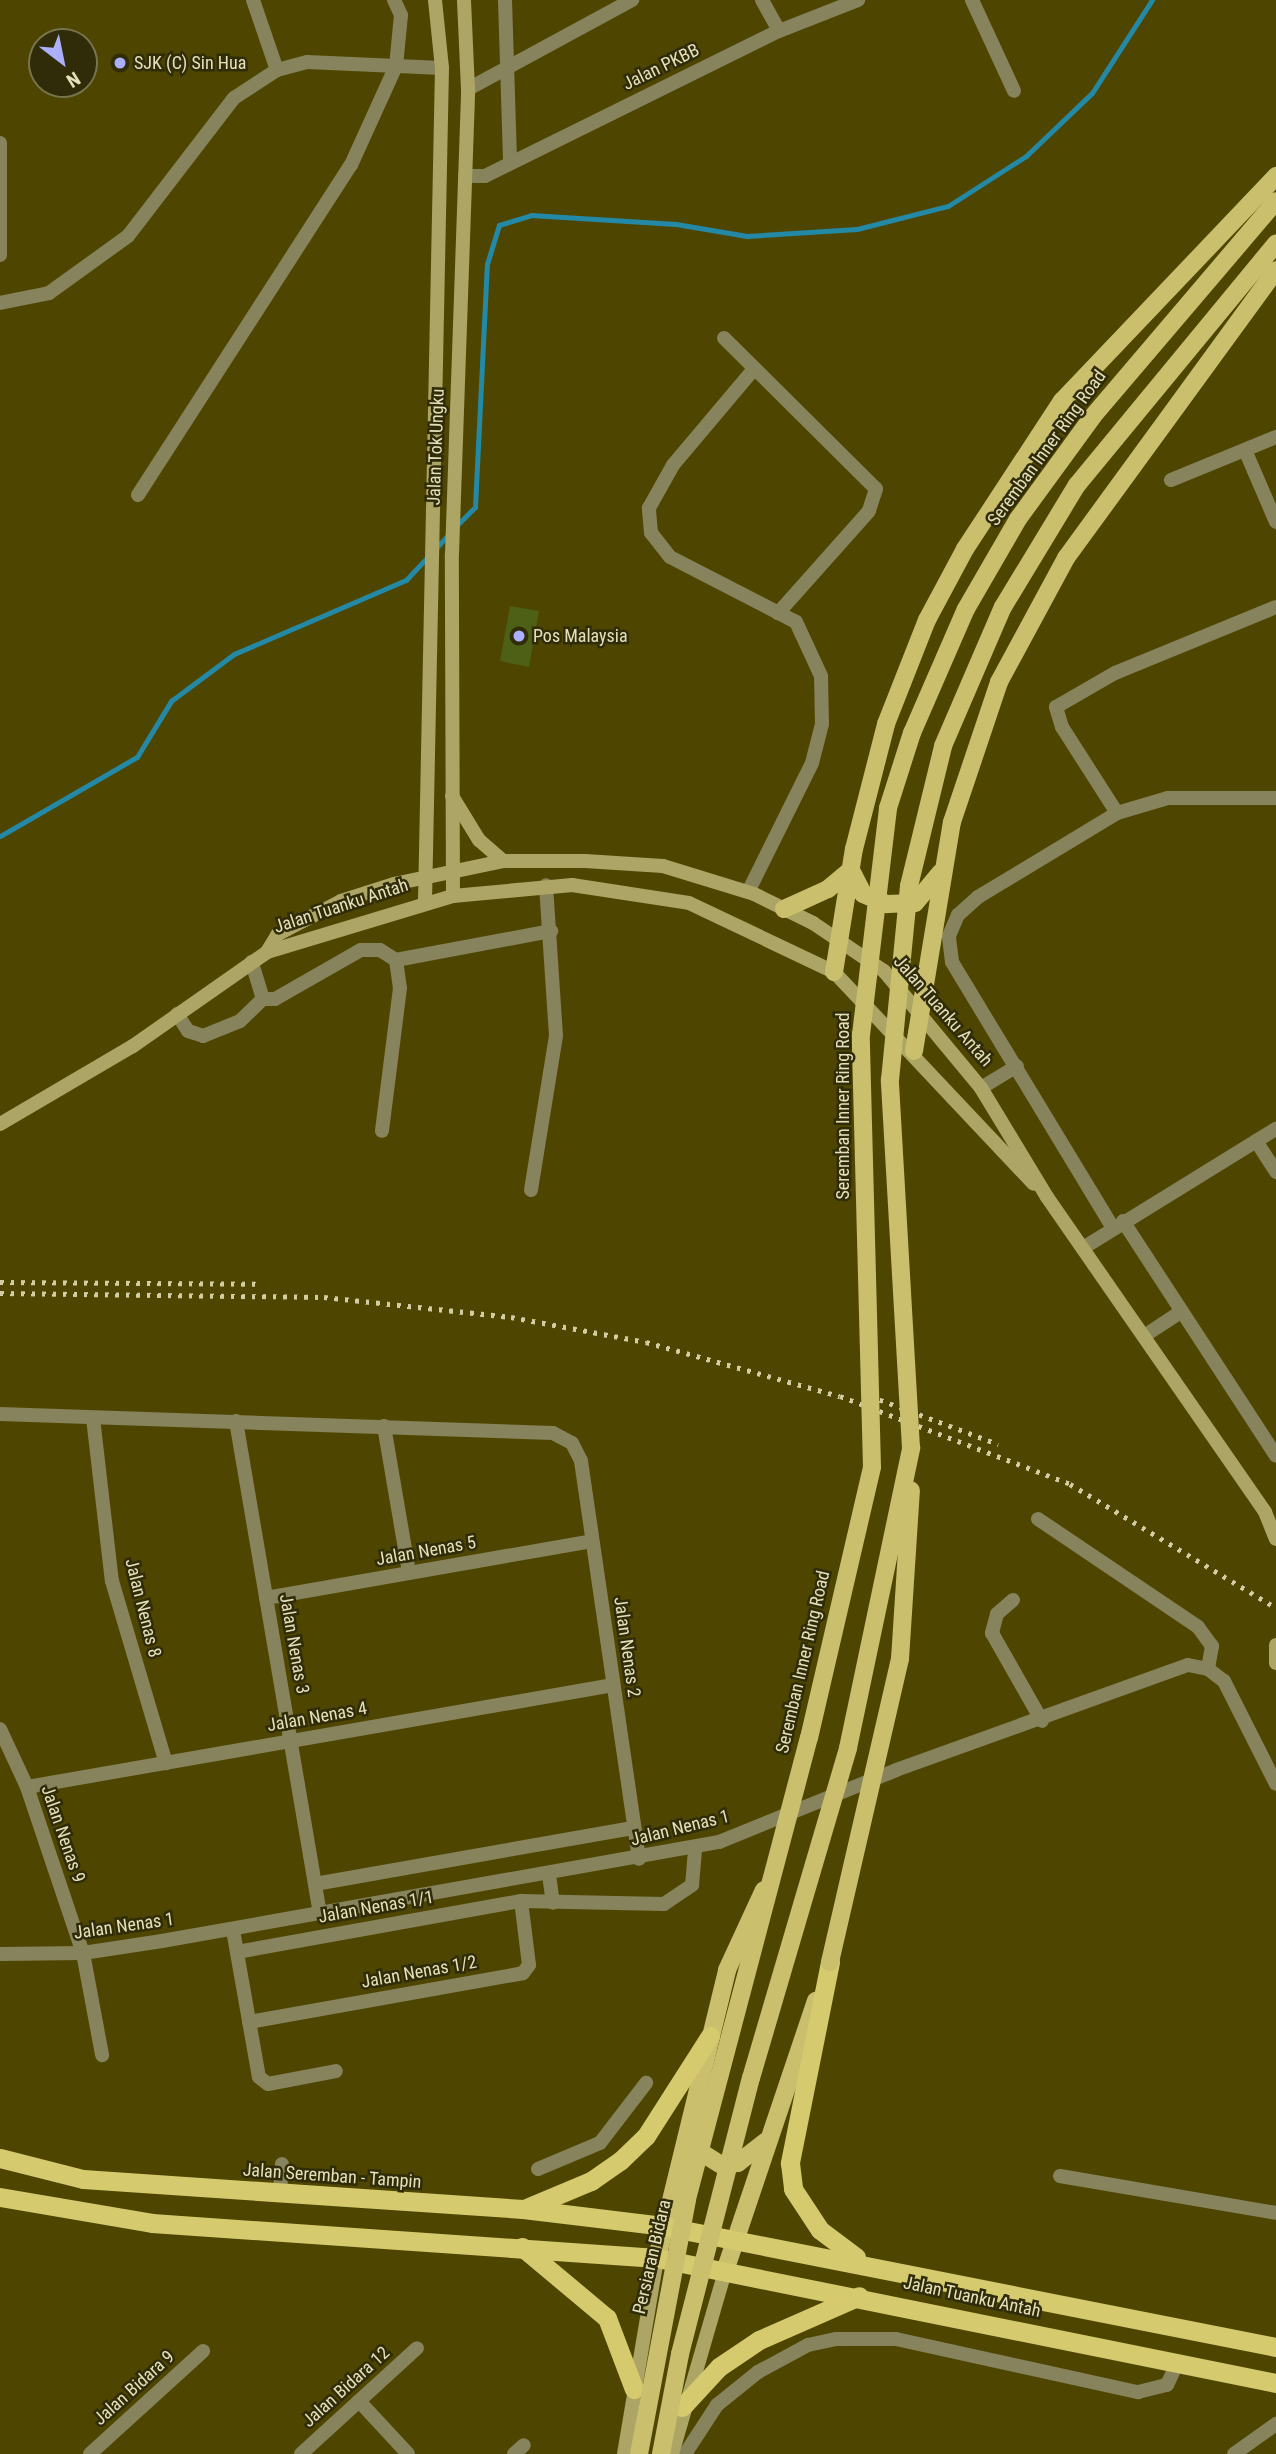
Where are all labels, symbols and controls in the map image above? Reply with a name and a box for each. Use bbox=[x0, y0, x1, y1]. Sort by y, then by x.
north arrow bbox=[28, 28, 98, 98]
street label: Jalan PKBB bbox=[619, 39, 703, 95]
place label: SJK (C) Sin Hua bbox=[134, 52, 246, 74]
marker: SJK (C) Sin Hua bbox=[112, 55, 128, 71]
text: N bbox=[62, 67, 84, 92]
street label: Seremban Inner Ring Road bbox=[983, 366, 1111, 530]
street label: Jalan Tok Ungku bbox=[423, 388, 449, 506]
place label: Pos Malaysia bbox=[533, 625, 628, 647]
marker: Pos Malaysia bbox=[511, 628, 527, 644]
street label: Jalan Tuanku Antah bbox=[271, 874, 411, 938]
street label: Jalan Tuanku Antah bbox=[889, 951, 997, 1071]
street label: Seremban Inner Ring Road bbox=[832, 1013, 854, 1199]
street label: Jalan Nenas 5 bbox=[374, 1532, 478, 1570]
street label: Jalan Nenas 8 bbox=[120, 1556, 166, 1660]
street label: Seremban Inner Ring Road bbox=[771, 1568, 835, 1756]
street label: Jalan Nenas 3 bbox=[275, 1592, 313, 1696]
street label: Jalan Nenas 2 bbox=[609, 1595, 645, 1699]
street label: Jalan Nenas 4 bbox=[265, 1698, 369, 1736]
street label: Jalan Nenas 9 bbox=[36, 1783, 90, 1885]
street label: Jalan Nenas 1 bbox=[628, 1805, 732, 1851]
street label: Jalan Nenas 1/1 bbox=[317, 1886, 435, 1928]
street label: Jalan Nenas 1 bbox=[72, 1908, 176, 1944]
street label: Jalan Nenas 1/2 bbox=[360, 1951, 478, 1993]
street label: Jalan Seremban - Tampin bbox=[242, 2159, 422, 2193]
street label: Persiaran Bidara bbox=[628, 2198, 676, 2316]
street label: Jalan Tuanku Antah bbox=[901, 2272, 1043, 2322]
street label: Jalan Bidara 12 bbox=[298, 2342, 394, 2432]
street label: Jalan Bidara 9 bbox=[89, 2346, 179, 2430]

